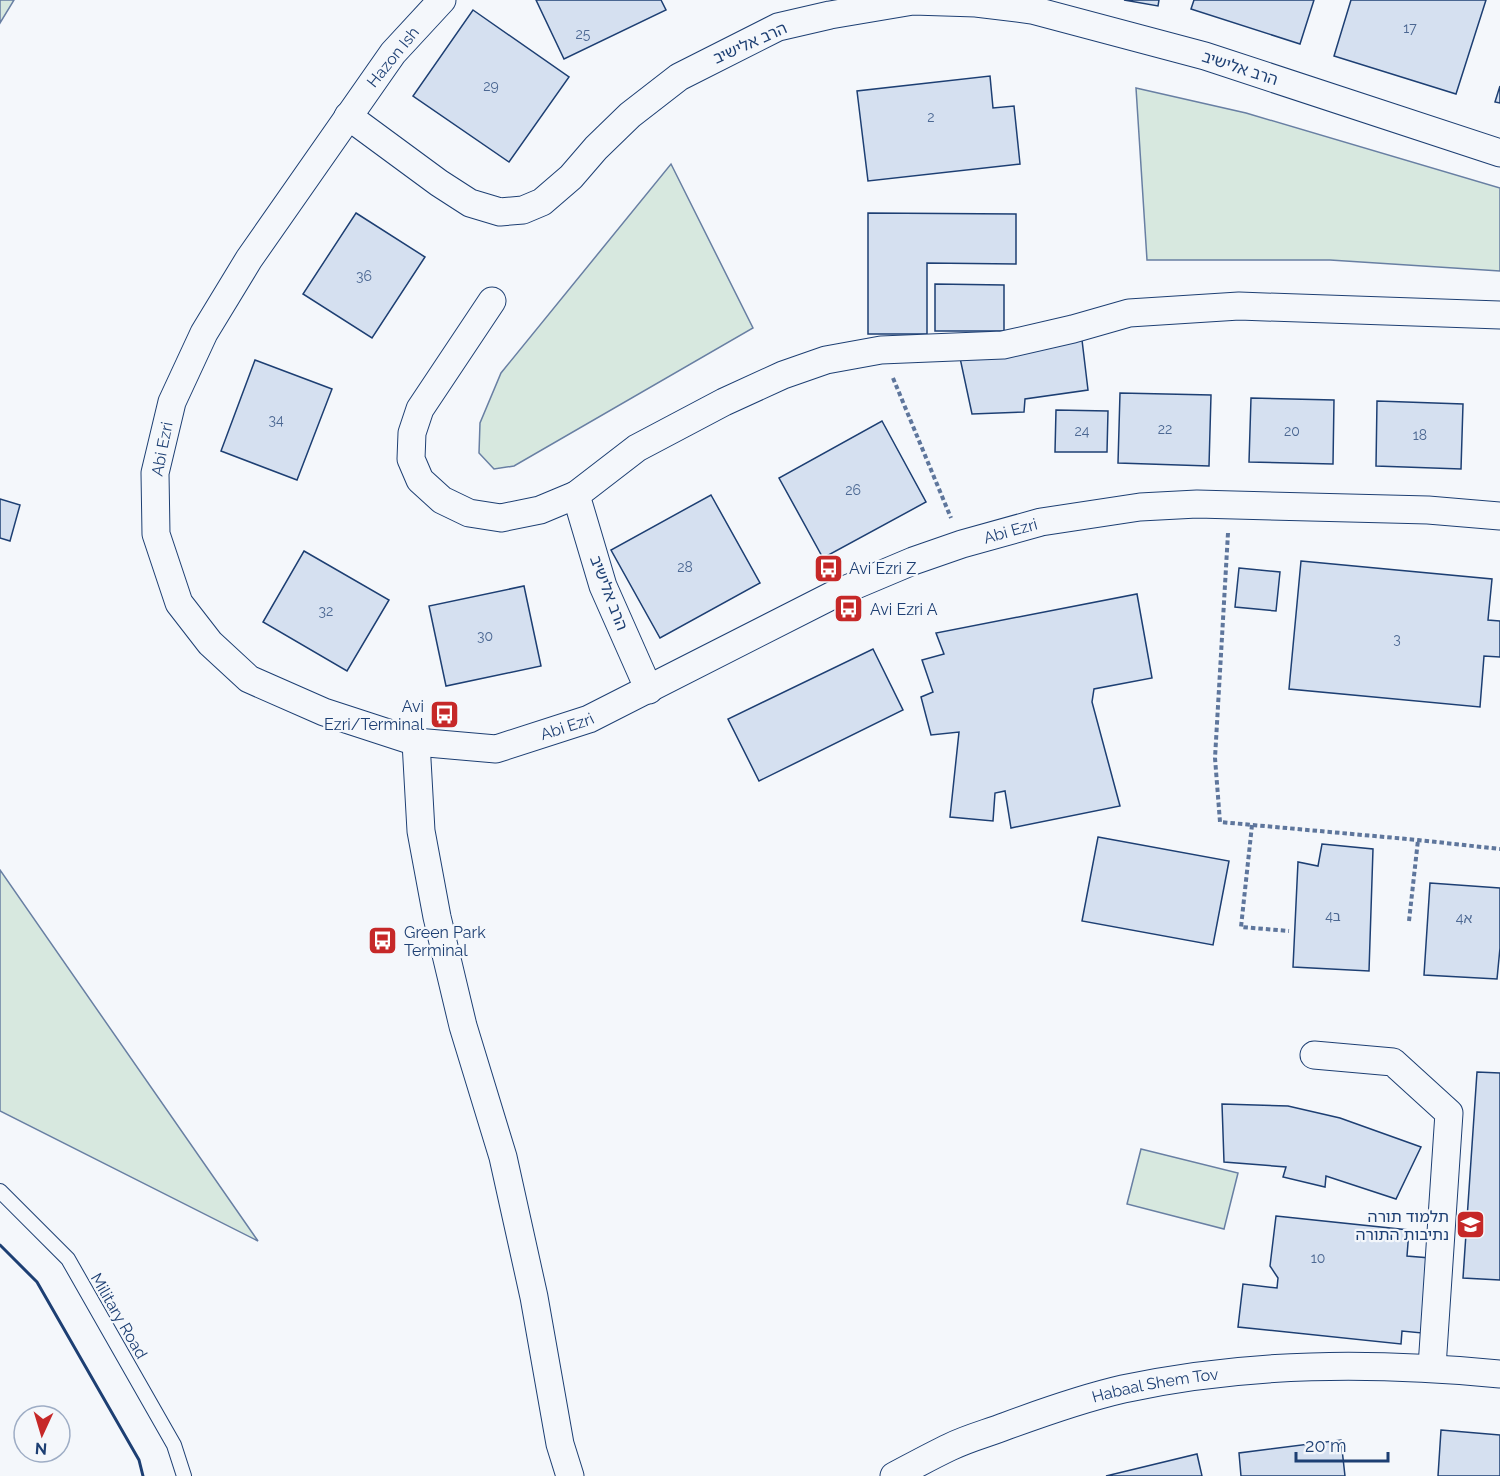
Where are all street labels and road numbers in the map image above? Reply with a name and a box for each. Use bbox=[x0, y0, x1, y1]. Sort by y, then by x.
street label: הרב אלישיב bbox=[710, 18, 790, 68]
street label: Hazon Ish bbox=[363, 23, 423, 91]
street label: הרב אלישיב bbox=[1200, 47, 1280, 89]
street label: Abi Ezri bbox=[147, 420, 177, 478]
street label: Abi Ezri bbox=[981, 514, 1039, 547]
street label: הרב אלישיב bbox=[586, 553, 632, 633]
street label: Abi Ezri bbox=[538, 709, 597, 744]
street label: Military Road bbox=[87, 1270, 151, 1362]
street label: Habaal Shem Tov bbox=[1090, 1364, 1220, 1406]

